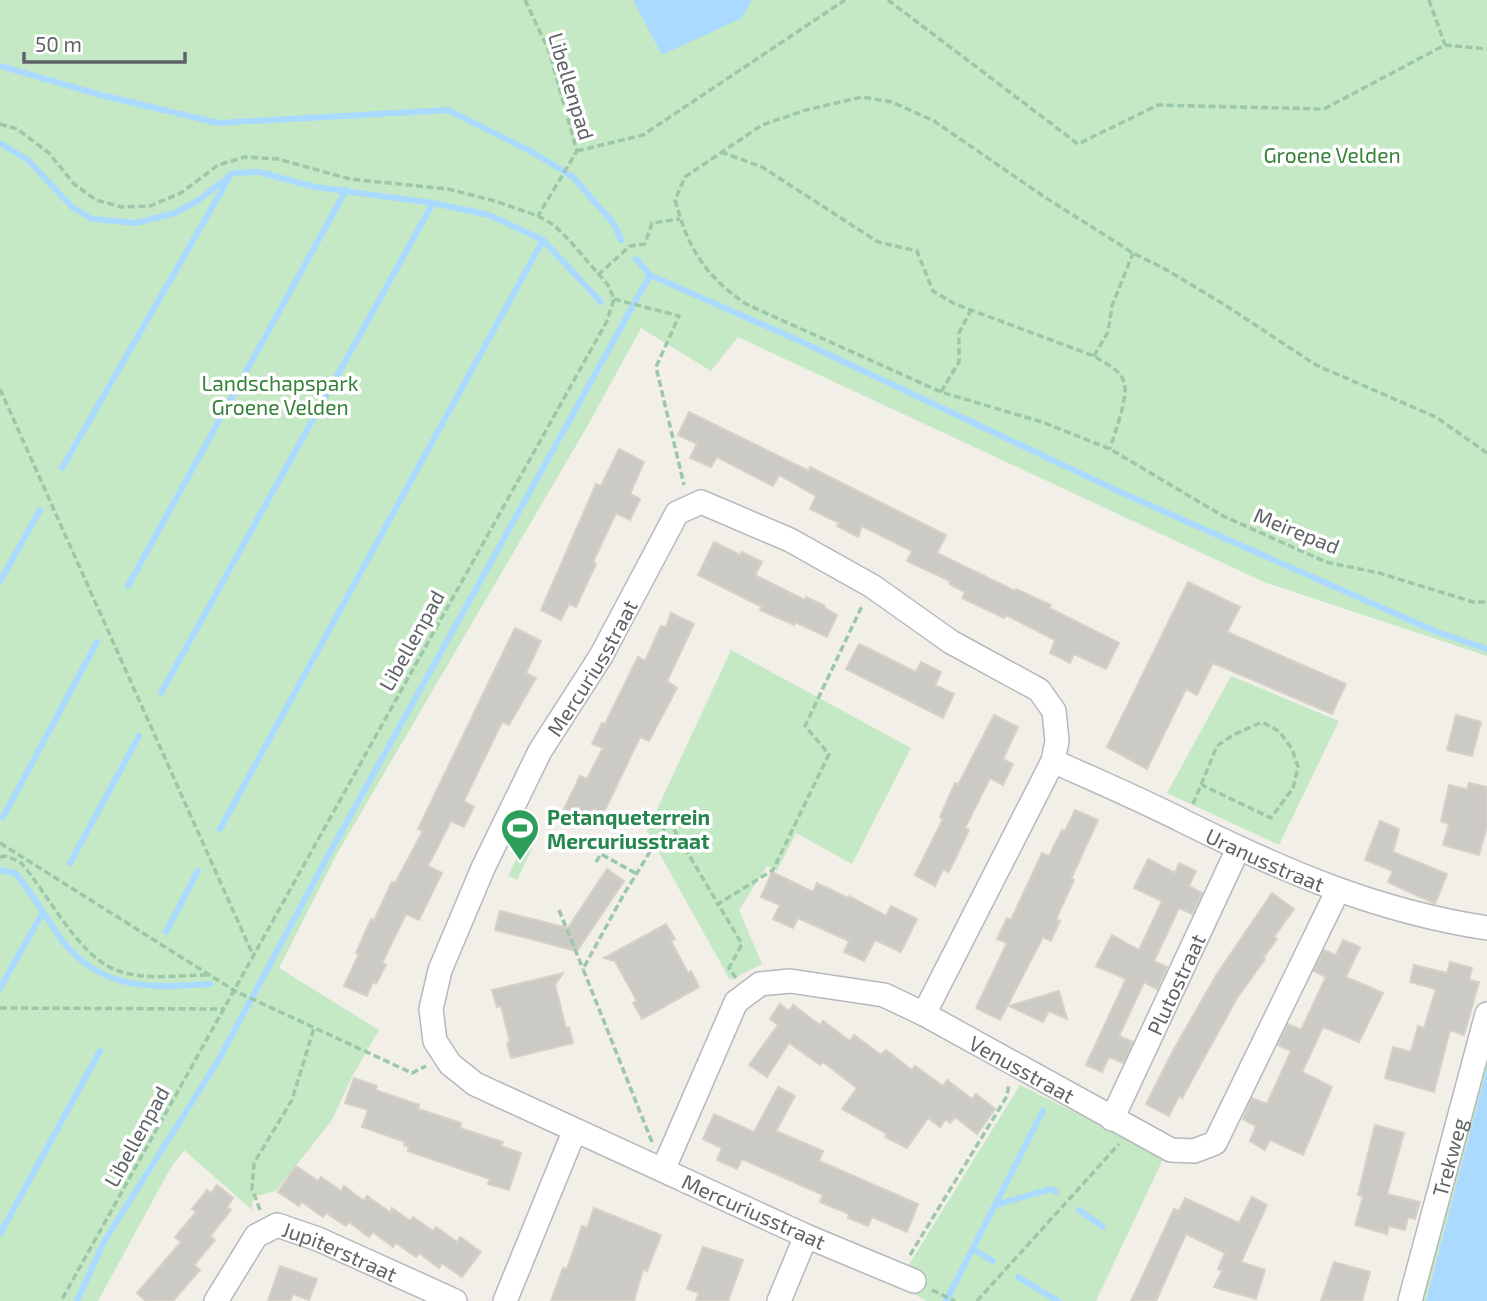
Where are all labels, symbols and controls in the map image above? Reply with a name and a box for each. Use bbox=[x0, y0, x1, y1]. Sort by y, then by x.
scale bar bbox=[24, 21, 186, 65]
street label: Libellenpad bbox=[544, 29, 600, 143]
text: 50 m bbox=[35, 31, 82, 56]
park label: Groene Velden bbox=[1263, 142, 1401, 167]
park label: Landschapspark Groene Velden bbox=[202, 370, 359, 419]
street label: Meirepad bbox=[1251, 502, 1343, 558]
street label: Libellenpad bbox=[373, 585, 449, 695]
street label: Mercuriusstraat bbox=[541, 595, 641, 740]
place label: Petanqueterrein Mercuriusstraat bbox=[547, 804, 710, 853]
sports icon: Petanqueterrein Mercuriusstraat bbox=[499, 807, 541, 862]
street label: Uranusstraat bbox=[1202, 822, 1328, 896]
street label: Plutostraat bbox=[1141, 929, 1209, 1039]
street label: Venusstraat bbox=[965, 1029, 1079, 1107]
street label: Libellenpad bbox=[98, 1081, 174, 1191]
street label: Trekweg bbox=[1426, 1115, 1471, 1199]
street label: Mercuriusstraat bbox=[678, 1168, 830, 1254]
street label: Jupiterstraat bbox=[279, 1215, 401, 1286]

